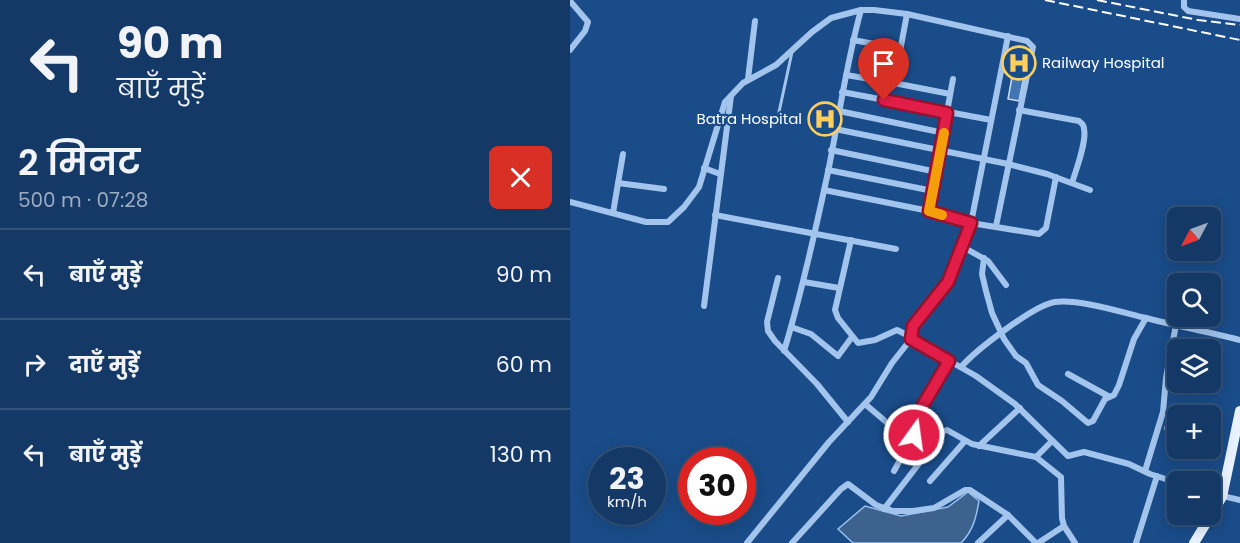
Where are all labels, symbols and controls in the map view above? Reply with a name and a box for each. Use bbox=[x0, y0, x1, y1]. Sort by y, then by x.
text: 90 m bbox=[117, 14, 224, 73]
icon: left bbox=[18, 24, 96, 102]
pin bbox=[858, 38, 909, 100]
hospital icon: Railway Hospital bbox=[1001, 45, 1037, 81]
icon: arrive bbox=[867, 47, 900, 80]
place label: Railway Hospital bbox=[1042, 52, 1164, 73]
text: बाएँ मुड़ें bbox=[117, 70, 205, 107]
hospital icon: Batra Hospital bbox=[807, 101, 843, 137]
place label: Batra Hospital bbox=[697, 108, 802, 129]
text: 2 मिनट bbox=[18, 137, 140, 188]
button: close bbox=[489, 146, 552, 209]
text: 500 m · 07:28 bbox=[18, 186, 148, 214]
north arrow bbox=[1167, 207, 1221, 261]
map controls bbox=[1167, 207, 1221, 525]
icon: left bbox=[18, 258, 51, 291]
text: बाएँ मुड़ें bbox=[69, 259, 141, 290]
text: 90 m bbox=[496, 259, 552, 290]
button: search bbox=[1167, 273, 1221, 327]
button: layers bbox=[1167, 339, 1221, 393]
icon: right bbox=[18, 348, 51, 381]
text: दाएँ मुड़ें bbox=[69, 349, 140, 380]
text: 60 m bbox=[496, 349, 552, 380]
position arrow bbox=[882, 403, 946, 467]
button: + bbox=[1167, 405, 1221, 459]
icon: left bbox=[18, 438, 51, 471]
text: बाएँ मुड़ें bbox=[69, 439, 141, 470]
text: 130 m bbox=[490, 439, 552, 470]
speed limit sign: 30 bbox=[678, 447, 756, 525]
text: 23 bbox=[609, 457, 645, 500]
button: − bbox=[1167, 471, 1221, 525]
text: km/h bbox=[607, 491, 647, 512]

